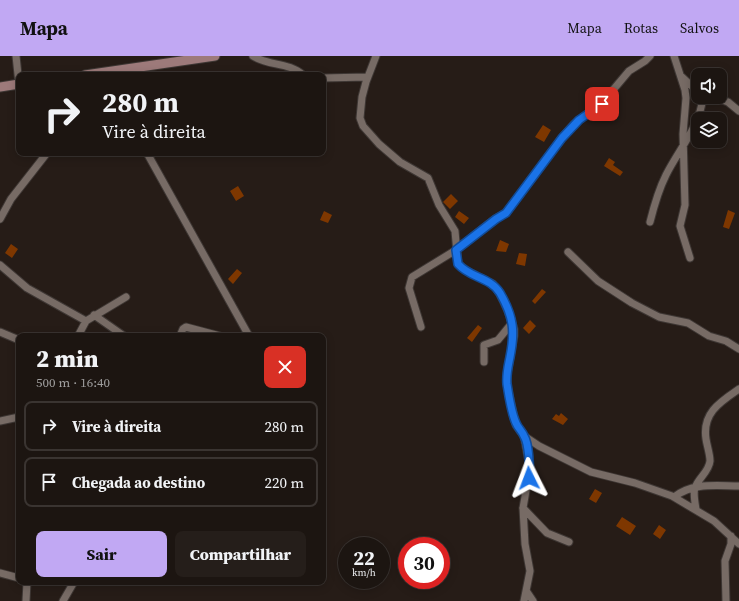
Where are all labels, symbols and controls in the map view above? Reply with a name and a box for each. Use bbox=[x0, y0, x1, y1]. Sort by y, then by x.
text: Mapa bbox=[20, 15, 68, 41]
text: Mapa bbox=[567, 18, 602, 38]
text: Rotas bbox=[624, 18, 658, 38]
text: Salvos bbox=[680, 18, 719, 38]
map controls bbox=[691, 68, 727, 148]
button: sound bbox=[691, 68, 727, 104]
text: 280 m bbox=[102, 83, 179, 121]
pin bbox=[585, 87, 619, 121]
icon: right bbox=[36, 88, 88, 140]
icon: arrive bbox=[591, 93, 613, 115]
button: layers bbox=[691, 112, 727, 148]
text: Vire à direita bbox=[102, 119, 206, 144]
text: 2 min bbox=[36, 342, 99, 375]
button: close bbox=[264, 346, 306, 388]
text: 500 m · 16:40 bbox=[36, 374, 110, 391]
icon: right bbox=[38, 415, 60, 437]
text: Vire à direita bbox=[72, 416, 161, 437]
text: 280 m bbox=[264, 416, 304, 437]
position arrow bbox=[508, 457, 550, 499]
icon: arrive bbox=[38, 471, 60, 493]
text: Chegada ao destino bbox=[72, 472, 205, 493]
text: 220 m bbox=[264, 472, 304, 493]
button: Sair bbox=[36, 531, 167, 577]
button: Compartilhar bbox=[175, 531, 306, 577]
speed limit sign: 30 bbox=[398, 537, 450, 589]
text: 22 bbox=[353, 544, 375, 572]
text: km/h bbox=[352, 566, 376, 579]

